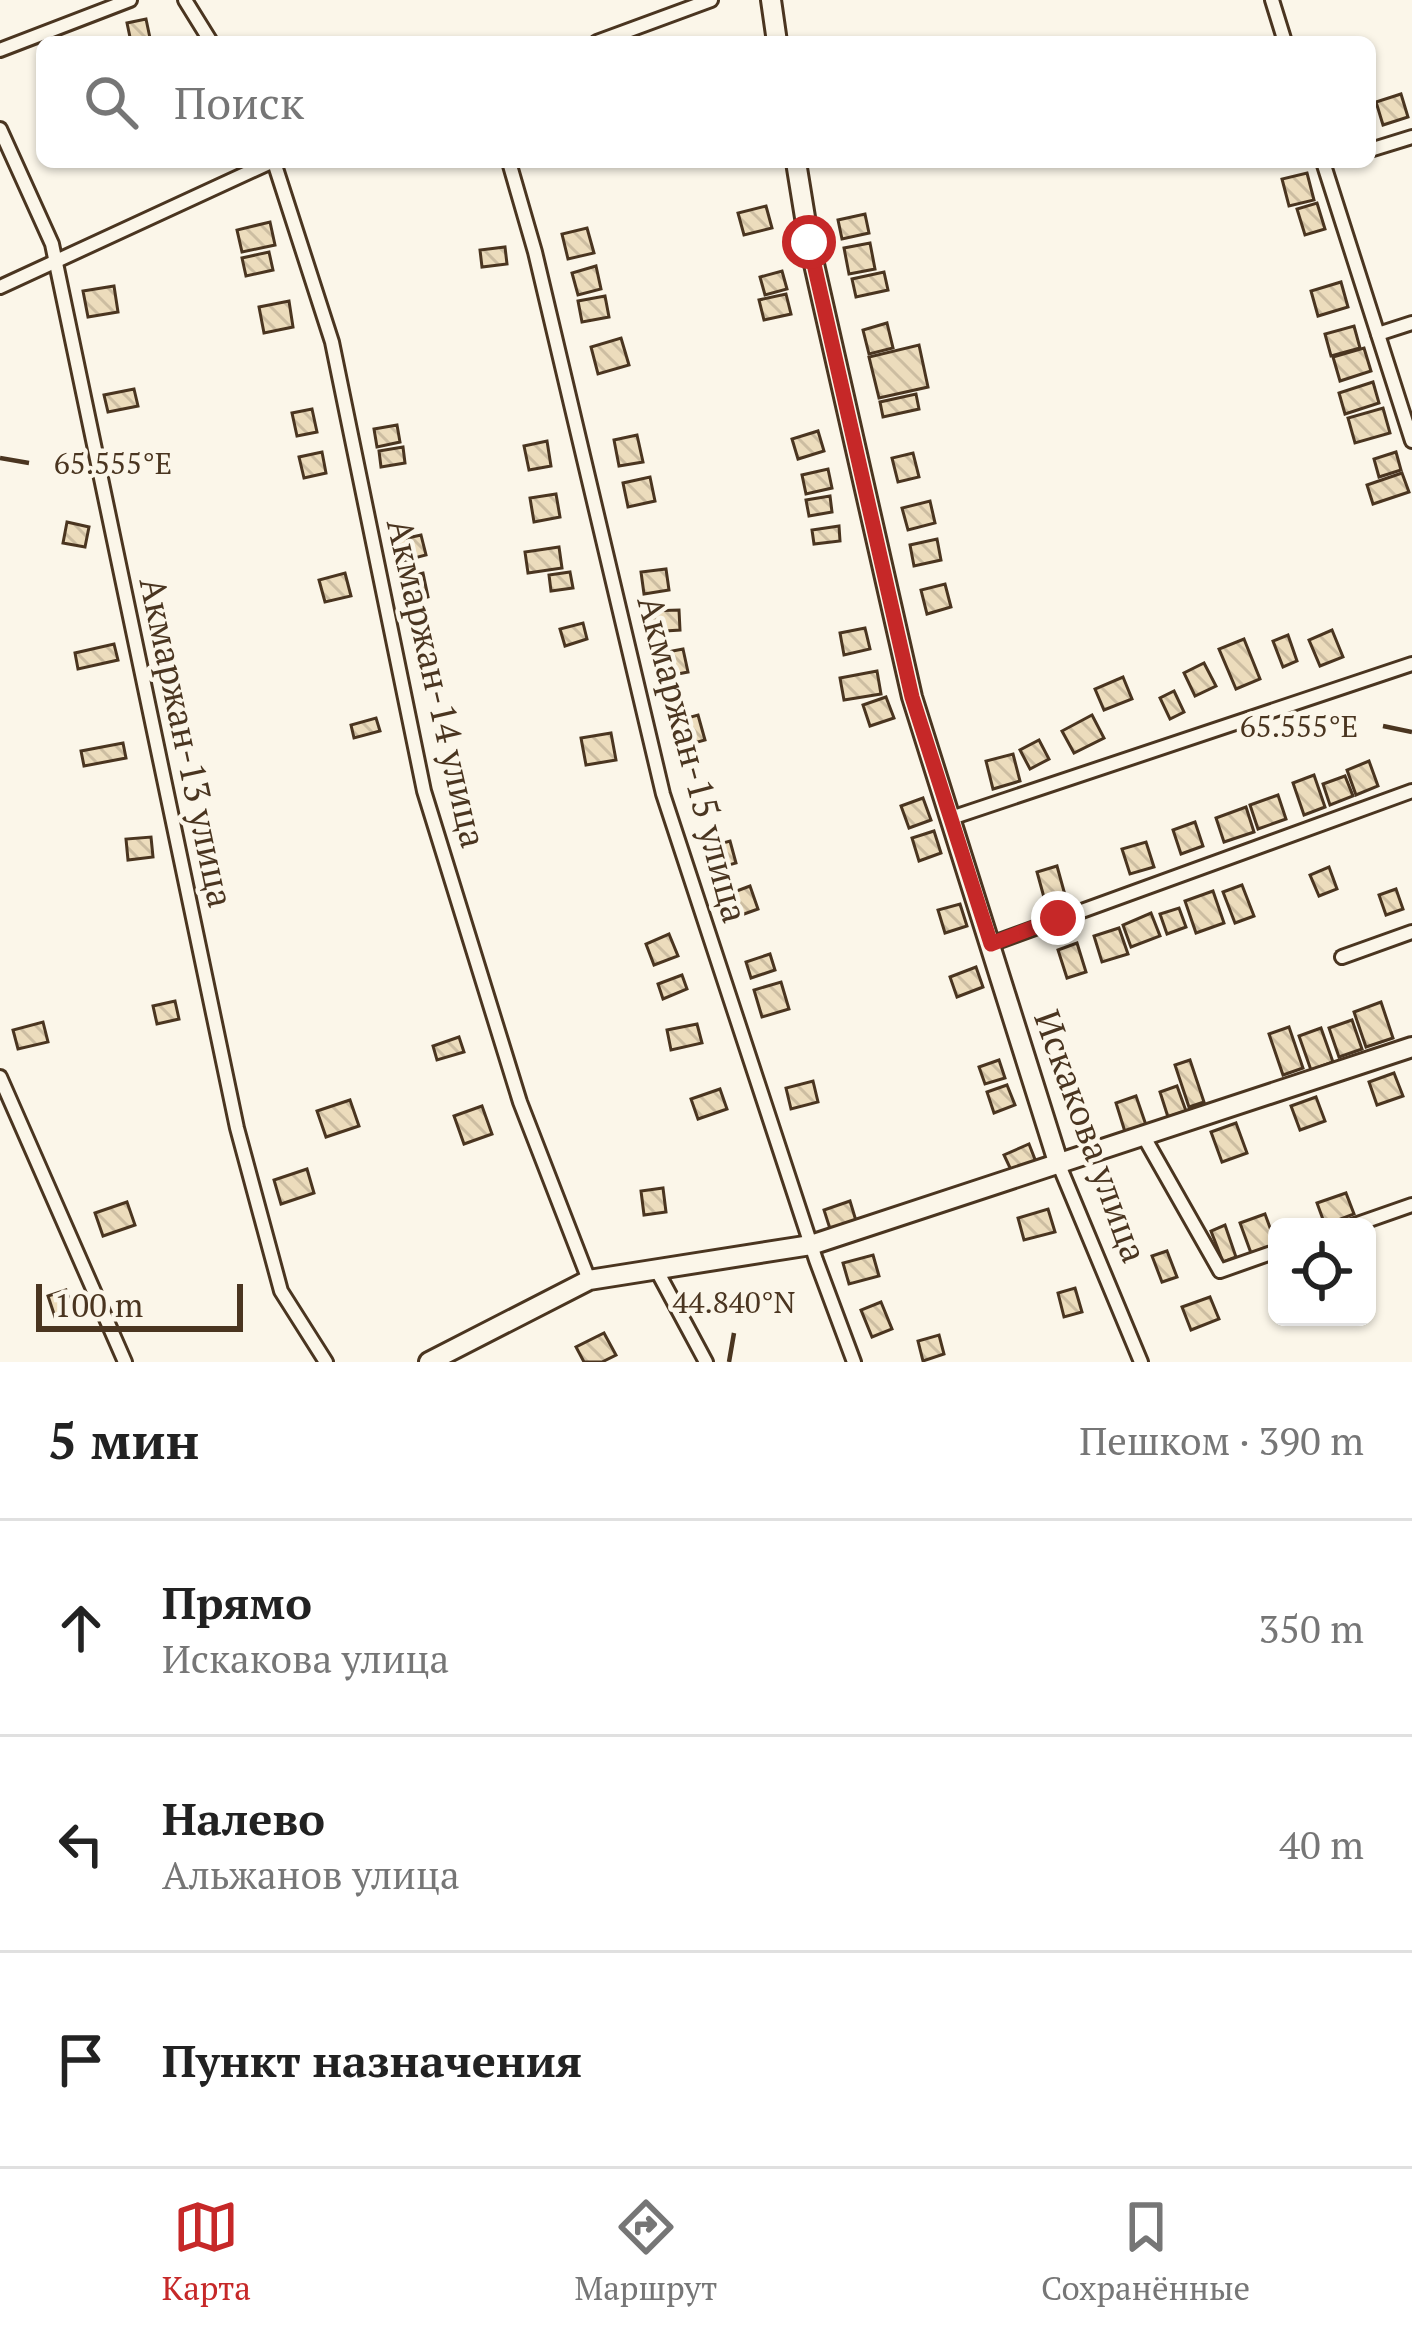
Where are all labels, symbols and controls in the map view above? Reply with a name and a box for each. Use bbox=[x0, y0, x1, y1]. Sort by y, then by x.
search box bbox=[36, 36, 1376, 168]
icon: search bbox=[78, 69, 144, 135]
text: Поиск bbox=[174, 72, 304, 132]
route start bbox=[782, 215, 836, 269]
text: 65.555°E bbox=[54, 443, 172, 483]
street label: Акмаржан-14 улица bbox=[377, 514, 498, 852]
street label: Акмаржан-13 улица bbox=[130, 572, 245, 911]
street label: Акмаржан-15 улица bbox=[627, 590, 760, 927]
text: 65.555°E bbox=[1240, 706, 1358, 746]
route end bbox=[1031, 891, 1085, 945]
street label: Искакова улица bbox=[1024, 1003, 1159, 1268]
map controls bbox=[1268, 1218, 1376, 1326]
button: locate bbox=[1268, 1218, 1376, 1326]
scale bar bbox=[36, 1278, 243, 1331]
text: 44.840°N bbox=[673, 1282, 796, 1322]
text: 100 m bbox=[54, 1283, 143, 1326]
text: 5 мин bbox=[48, 1406, 199, 1474]
text: Пешком · 390 m bbox=[1079, 1414, 1364, 1466]
text: Прямо bbox=[162, 1572, 312, 1632]
icon: ahead bbox=[48, 1595, 114, 1661]
text: 350 m bbox=[1259, 1602, 1364, 1654]
text: Искакова улица bbox=[162, 1632, 449, 1684]
text: Налево bbox=[162, 1788, 325, 1848]
icon: left bbox=[48, 1811, 114, 1877]
text: 40 m bbox=[1279, 1818, 1364, 1870]
text: Альжанов улица bbox=[162, 1848, 460, 1900]
icon: arrive bbox=[48, 2027, 114, 2093]
text: Пункт назначения bbox=[162, 2030, 582, 2090]
tab: Карта bbox=[162, 2194, 251, 2309]
tab: Маршрут bbox=[575, 2194, 717, 2309]
tab: Сохранённые bbox=[1041, 2194, 1250, 2309]

